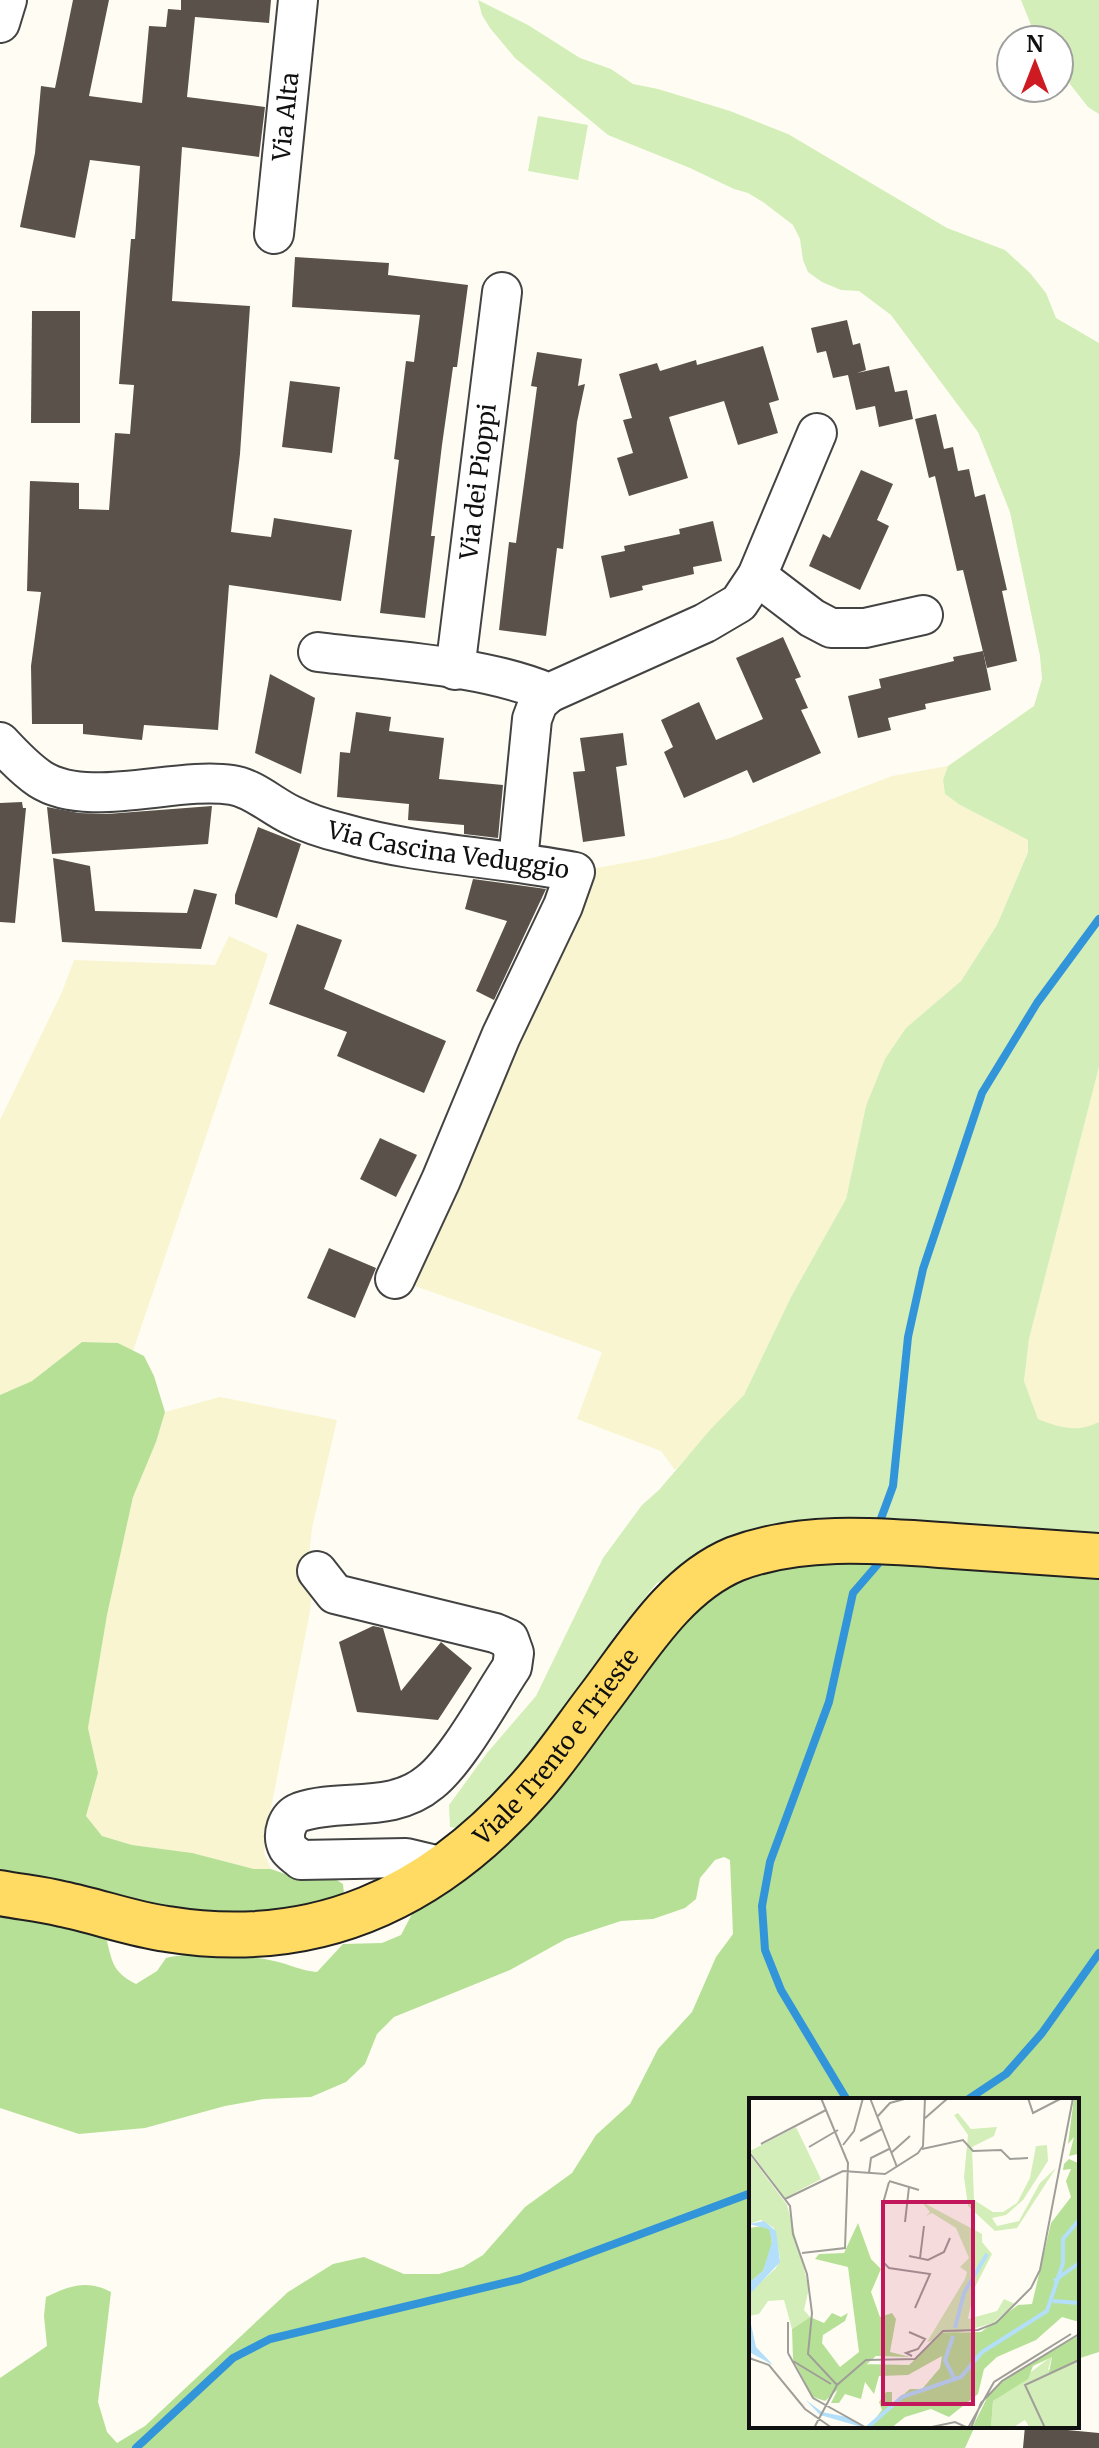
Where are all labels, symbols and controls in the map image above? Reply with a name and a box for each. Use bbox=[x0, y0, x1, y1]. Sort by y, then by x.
north arrow bbox=[995, 24, 1075, 104]
text: N bbox=[1026, 30, 1044, 58]
street label: Via Alta bbox=[265, 71, 306, 163]
street label: Via dei Pioppi bbox=[453, 401, 503, 562]
street label: Via Cascina Veduggio bbox=[323, 814, 572, 886]
street label: Viale Trento e Trieste bbox=[466, 1642, 645, 1852]
inset map bbox=[749, 2098, 1079, 2428]

